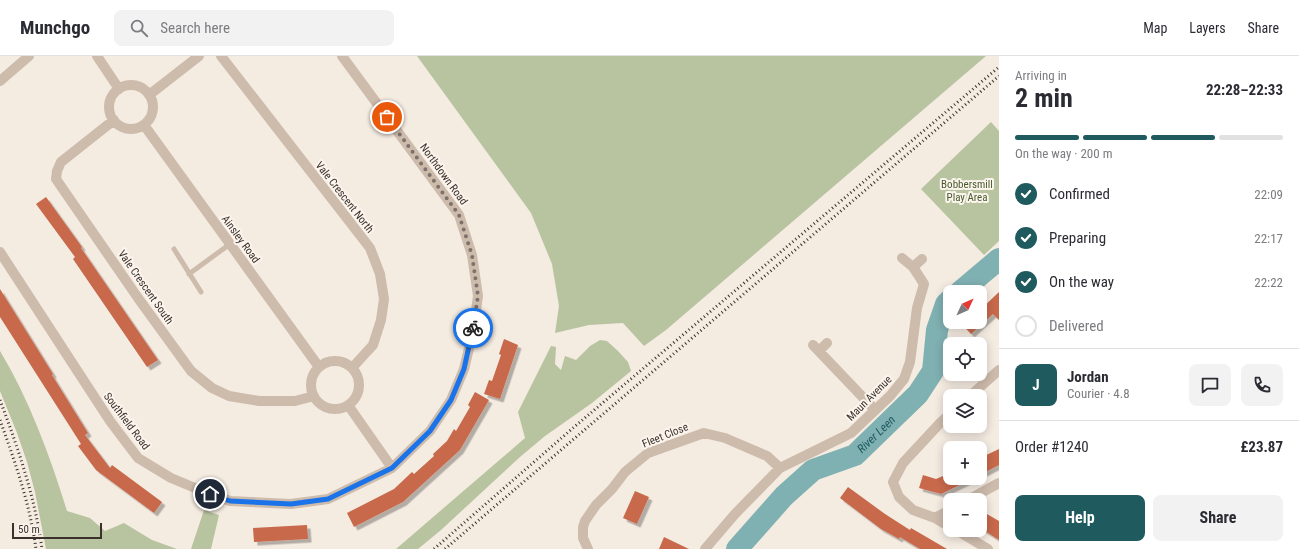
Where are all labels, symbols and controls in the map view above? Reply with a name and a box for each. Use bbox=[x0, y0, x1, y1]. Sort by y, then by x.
search box bbox=[114, 10, 394, 46]
text: Munchgo bbox=[20, 16, 90, 39]
icon: search bbox=[128, 17, 150, 39]
text: Search here bbox=[160, 19, 230, 37]
text: Map bbox=[1143, 20, 1167, 36]
text: Layers bbox=[1189, 20, 1226, 36]
text: Share bbox=[1248, 20, 1279, 36]
text: Arriving in bbox=[1015, 68, 1067, 83]
text: 22:28–22:33 bbox=[1206, 81, 1283, 99]
text: 2 min bbox=[1015, 83, 1073, 113]
pin bbox=[370, 100, 404, 134]
icon: bag bbox=[376, 106, 398, 128]
street label: Northdown Road bbox=[417, 141, 470, 207]
text: On the way · 200 m bbox=[1015, 146, 1112, 161]
street label: Vale Crescent North bbox=[313, 159, 376, 236]
park label: Bobbersmill Play Area bbox=[941, 178, 993, 204]
icon: check bbox=[1015, 183, 1037, 205]
text: Confirmed bbox=[1049, 185, 1110, 203]
text: 22:09 bbox=[1254, 187, 1283, 202]
street label: Ainsley Road bbox=[219, 213, 262, 266]
icon: check bbox=[1015, 227, 1037, 249]
text: Preparing bbox=[1049, 229, 1106, 247]
text: 22:17 bbox=[1254, 231, 1283, 246]
street label: Vale Crescent South bbox=[115, 248, 176, 327]
icon: check bbox=[1015, 271, 1037, 293]
text: On the way bbox=[1049, 273, 1114, 291]
text: 22:22 bbox=[1254, 275, 1283, 290]
north arrow bbox=[943, 285, 987, 329]
map controls bbox=[943, 285, 987, 537]
courier bbox=[453, 308, 493, 348]
icon: bike bbox=[462, 317, 484, 339]
text: Delivered bbox=[1049, 317, 1104, 335]
button: locate bbox=[943, 337, 987, 381]
button: chat bbox=[1189, 364, 1231, 406]
button: phone bbox=[1241, 364, 1283, 406]
text: Jordan bbox=[1067, 368, 1109, 386]
street label: Maun Avenue bbox=[844, 373, 895, 424]
text: J bbox=[1032, 376, 1040, 394]
text: Courier · 4.8 bbox=[1067, 386, 1130, 401]
button: layers bbox=[943, 389, 987, 433]
street label: Southfield Road bbox=[101, 390, 152, 452]
water label: River Leen bbox=[854, 413, 899, 456]
street label: Fleet Close bbox=[640, 420, 690, 451]
text: Order #1240 bbox=[1015, 438, 1089, 456]
text: £23.87 bbox=[1240, 438, 1283, 456]
button: + bbox=[943, 441, 987, 485]
pin bbox=[193, 477, 227, 511]
icon: home bbox=[199, 483, 221, 505]
button: − bbox=[943, 493, 987, 537]
button: Help bbox=[1015, 495, 1145, 541]
button: Share bbox=[1153, 495, 1283, 541]
scale bar bbox=[12, 521, 102, 540]
text: 50 m bbox=[18, 523, 40, 536]

